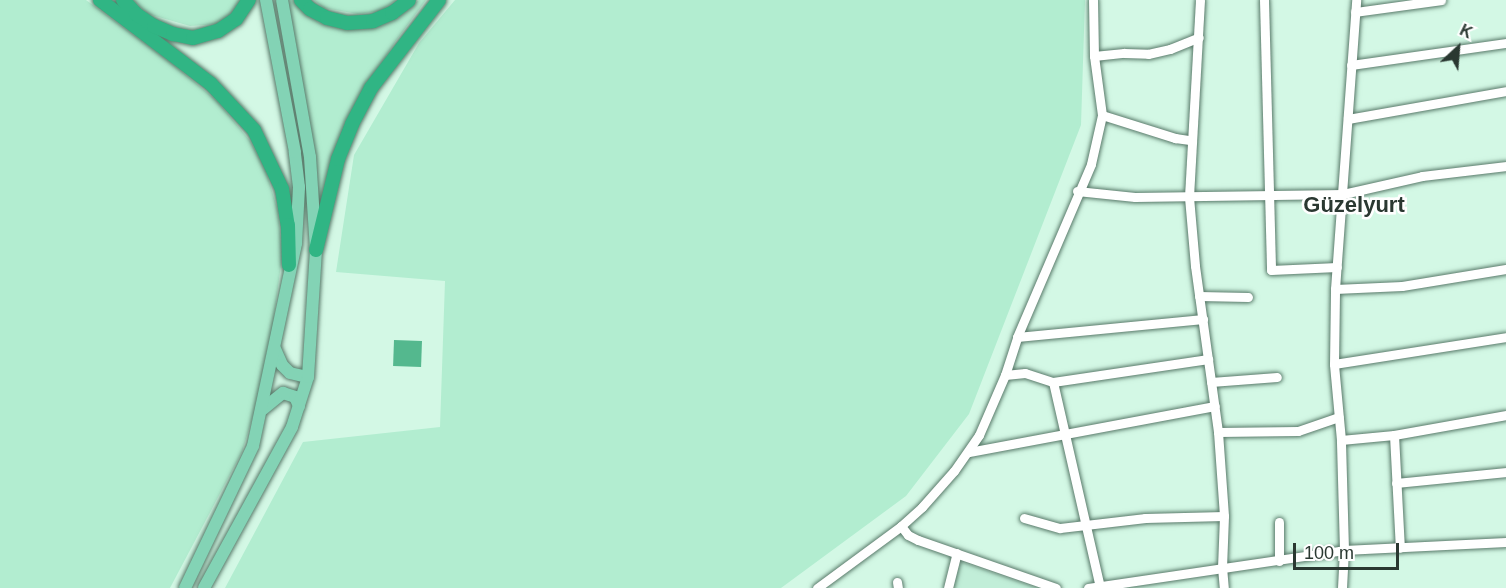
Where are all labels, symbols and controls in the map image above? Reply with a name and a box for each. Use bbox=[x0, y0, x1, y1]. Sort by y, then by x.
north arrow bbox=[1428, 18, 1488, 78]
text: K bbox=[1457, 21, 1475, 42]
district label: Güzelyurt bbox=[1303, 192, 1405, 218]
scale bar bbox=[1296, 531, 1402, 569]
text: 100 m bbox=[1304, 543, 1354, 563]

